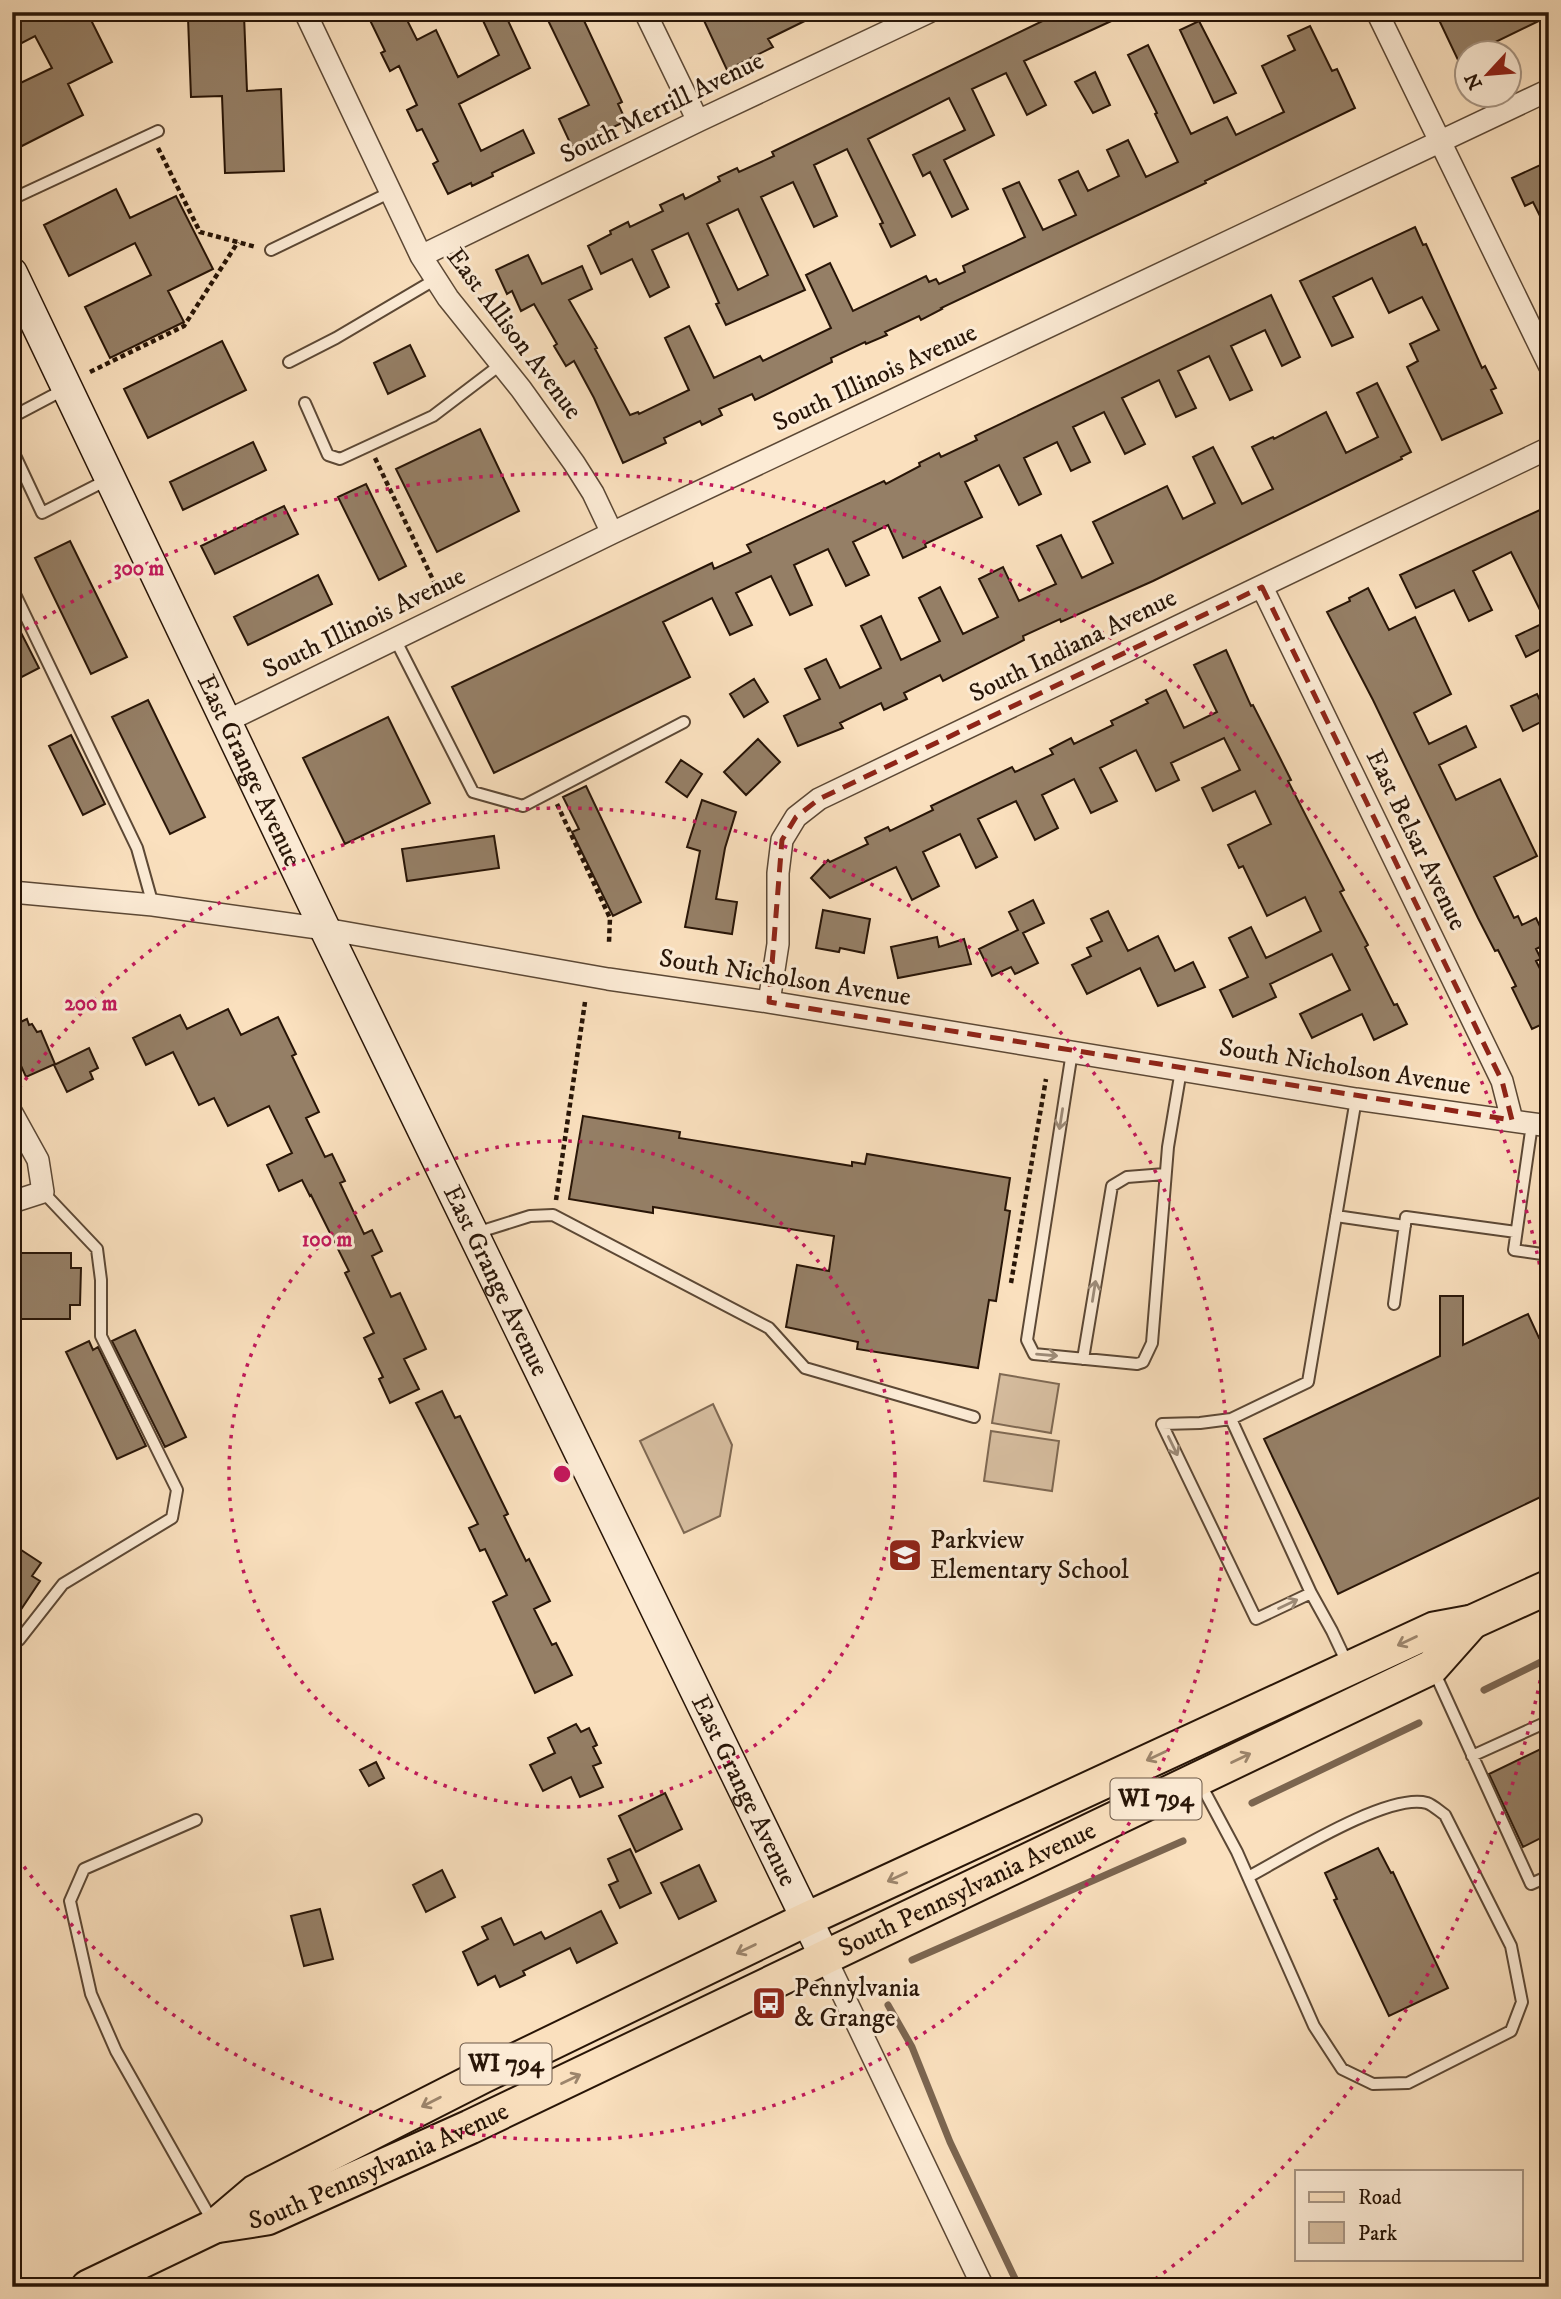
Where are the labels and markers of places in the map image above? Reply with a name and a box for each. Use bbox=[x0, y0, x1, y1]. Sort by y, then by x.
centre of rings bbox=[550, 1462, 574, 1486]
place label: Parkview Elementary School bbox=[930, 1524, 1129, 1587]
school or university icon: Parkview Elementary School bbox=[886, 1536, 924, 1574]
place label: Pennylvania & Grange bbox=[794, 1972, 920, 2035]
bus stop icon: Pennylvania & Grange bbox=[750, 1984, 788, 2022]

